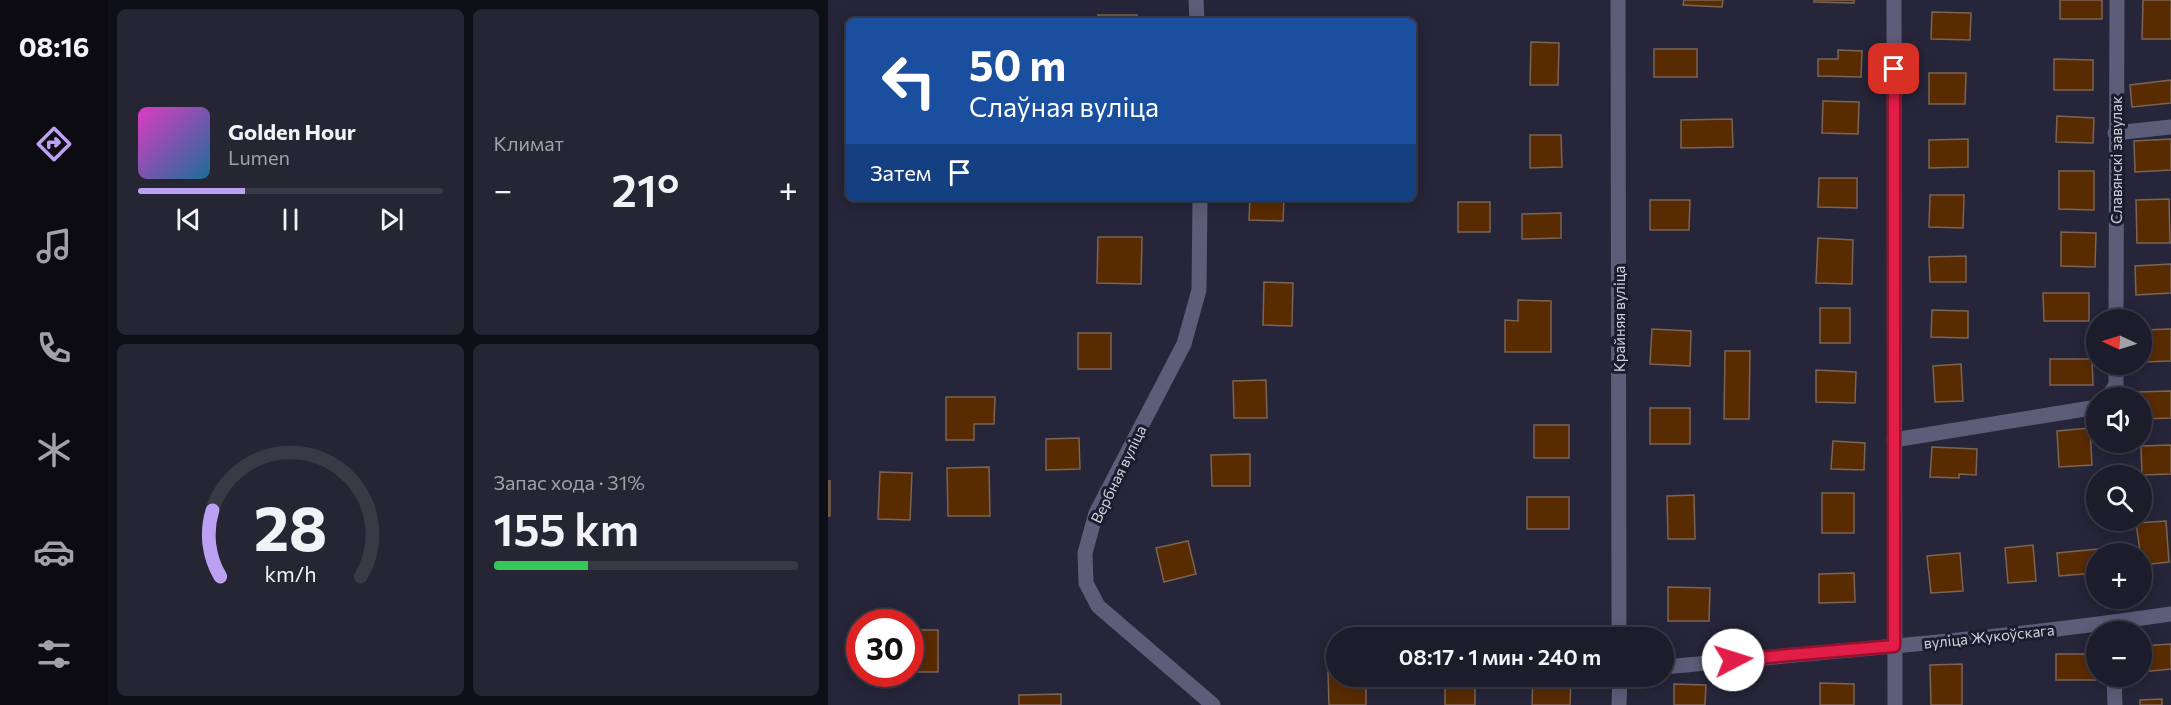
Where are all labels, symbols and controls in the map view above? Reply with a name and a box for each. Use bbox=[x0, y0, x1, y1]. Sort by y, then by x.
text: 08:16 bbox=[19, 30, 89, 63]
text: 50 m bbox=[969, 38, 1066, 90]
icon: left bbox=[870, 42, 948, 120]
pin bbox=[1868, 43, 1919, 94]
icon: arrive bbox=[1877, 52, 1910, 85]
text: Слаўная вуліца bbox=[969, 90, 1159, 123]
street label: Славянскі завулак bbox=[2107, 96, 2125, 224]
text: Golden Hour bbox=[228, 118, 356, 145]
icon: directions bbox=[33, 123, 75, 165]
text: Климат bbox=[494, 131, 564, 155]
text: Lumen bbox=[228, 145, 290, 169]
icon: arrive bbox=[943, 156, 976, 189]
text: Затем bbox=[870, 159, 931, 186]
text: 21° bbox=[612, 161, 679, 216]
text: − bbox=[494, 168, 512, 209]
text: + bbox=[779, 168, 798, 209]
icon: previous bbox=[172, 203, 205, 236]
icon: pause bbox=[274, 203, 307, 236]
icon: next bbox=[375, 203, 408, 236]
icon: music bbox=[33, 225, 75, 267]
street label: Крайняя вуліца bbox=[1610, 266, 1628, 372]
north arrow bbox=[2086, 309, 2152, 375]
map controls bbox=[2086, 309, 2152, 687]
icon: phone bbox=[33, 327, 75, 369]
button: sound bbox=[2086, 387, 2152, 453]
street label: Вербная вуліца bbox=[1087, 422, 1149, 526]
icon: climate bbox=[33, 429, 75, 471]
button: search bbox=[2086, 465, 2152, 531]
text: Запас хода · 31% bbox=[494, 470, 645, 494]
text: 28 bbox=[253, 488, 327, 564]
text: 155 km bbox=[494, 500, 639, 555]
icon: car bbox=[33, 531, 75, 573]
button: + bbox=[2086, 543, 2152, 609]
text: km/h bbox=[264, 560, 316, 586]
speed limit sign: 30 bbox=[846, 609, 924, 687]
street label: вуліца Жукоўскага bbox=[1923, 620, 2055, 652]
button: − bbox=[2086, 621, 2152, 687]
position arrow bbox=[1701, 628, 1765, 692]
icon: filters bbox=[33, 633, 75, 675]
text: 08:17 · 1 мин · 240 m bbox=[1399, 643, 1601, 670]

